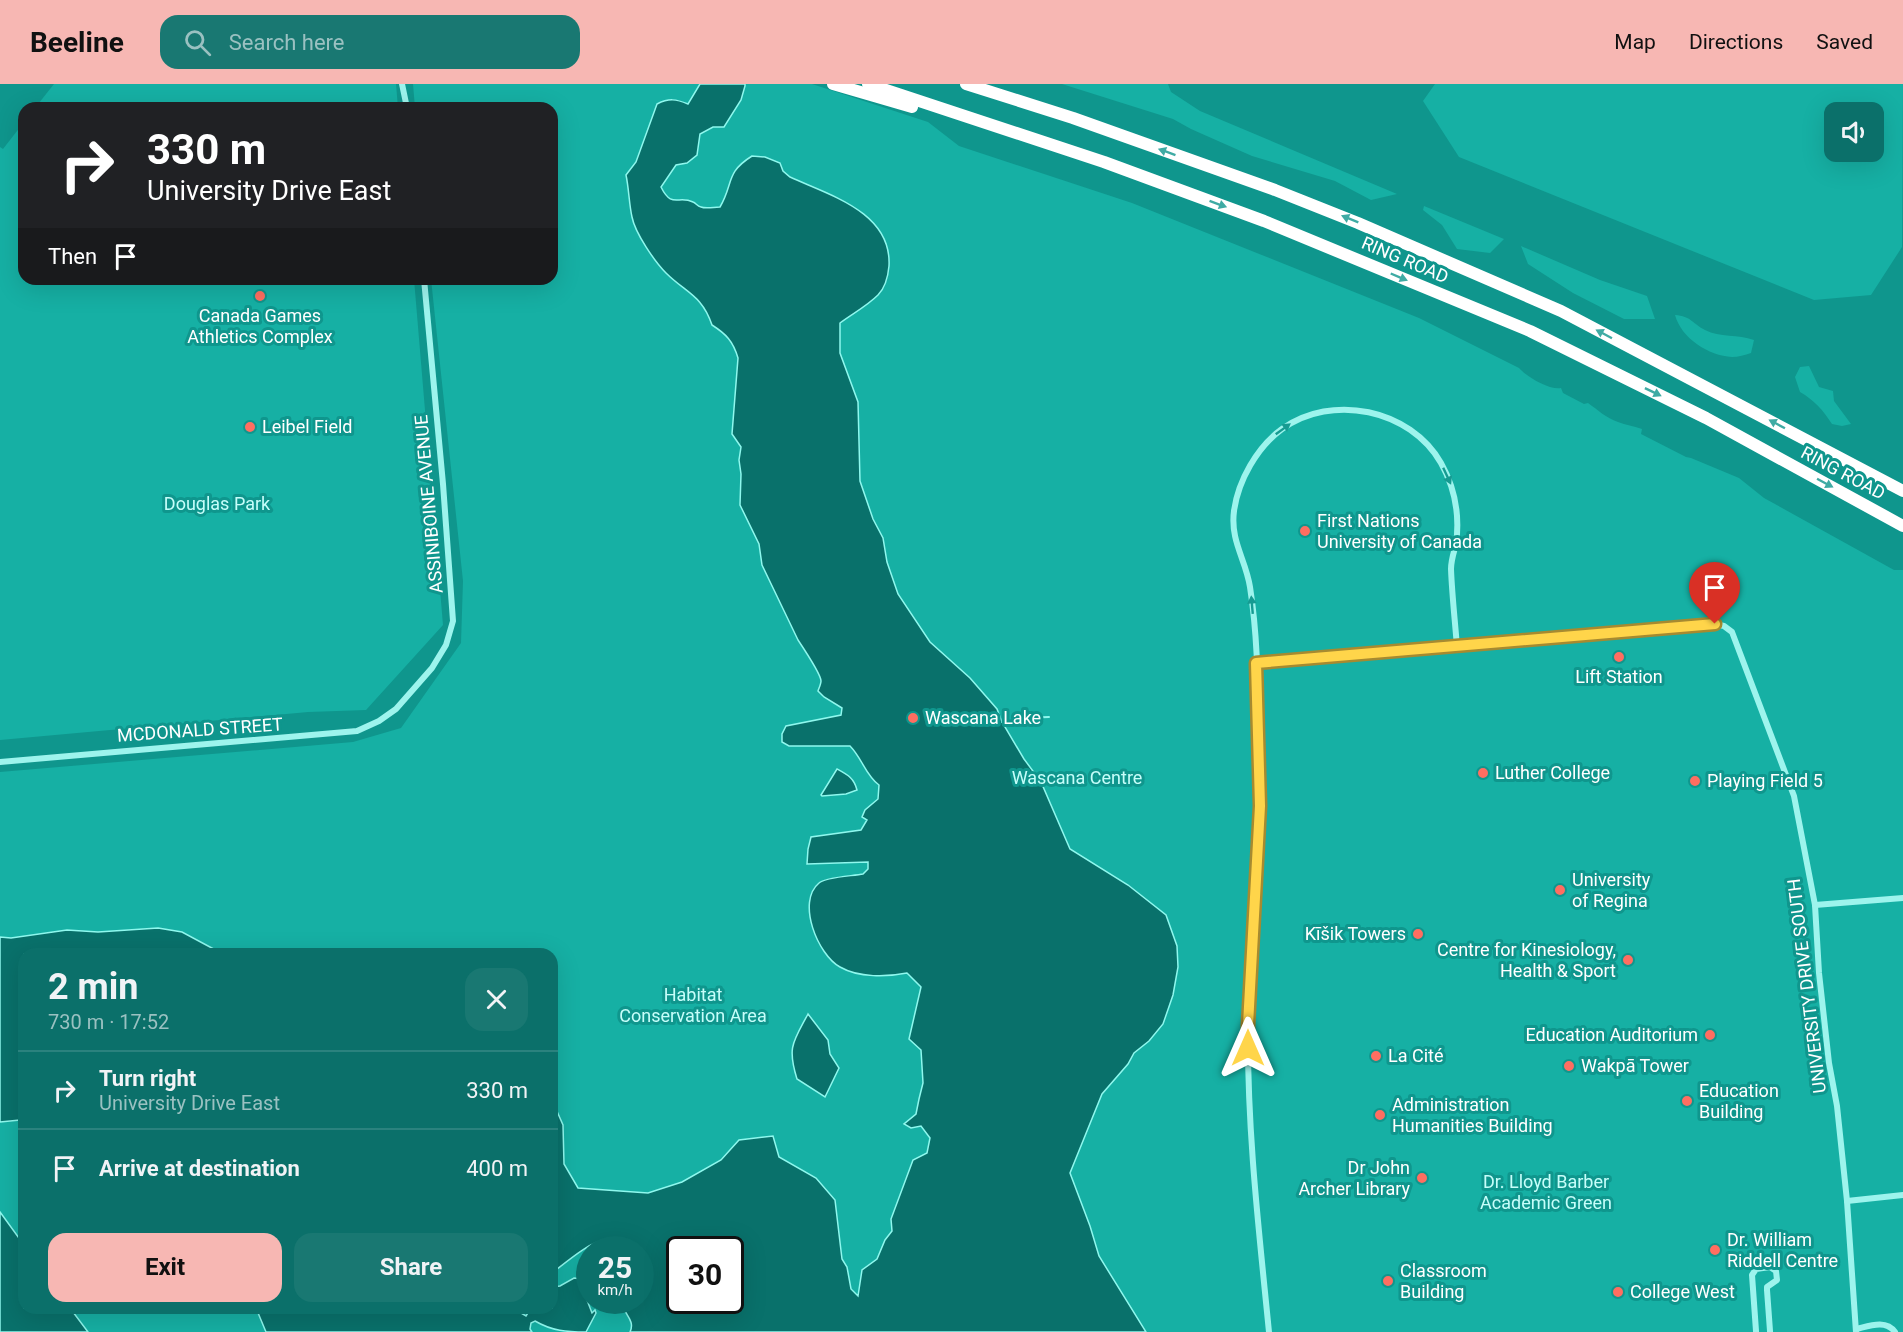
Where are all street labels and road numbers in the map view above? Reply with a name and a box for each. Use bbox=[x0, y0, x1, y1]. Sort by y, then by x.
street label: RING ROAD bbox=[1359, 232, 1452, 287]
street label: ASSINIBOINE AVENUE bbox=[410, 414, 447, 594]
street label: RING ROAD bbox=[1798, 442, 1889, 504]
street label: MCDONALD STREET bbox=[116, 713, 284, 746]
street label: UNIVERSITY DRIVE SOUTH bbox=[1783, 878, 1830, 1095]

